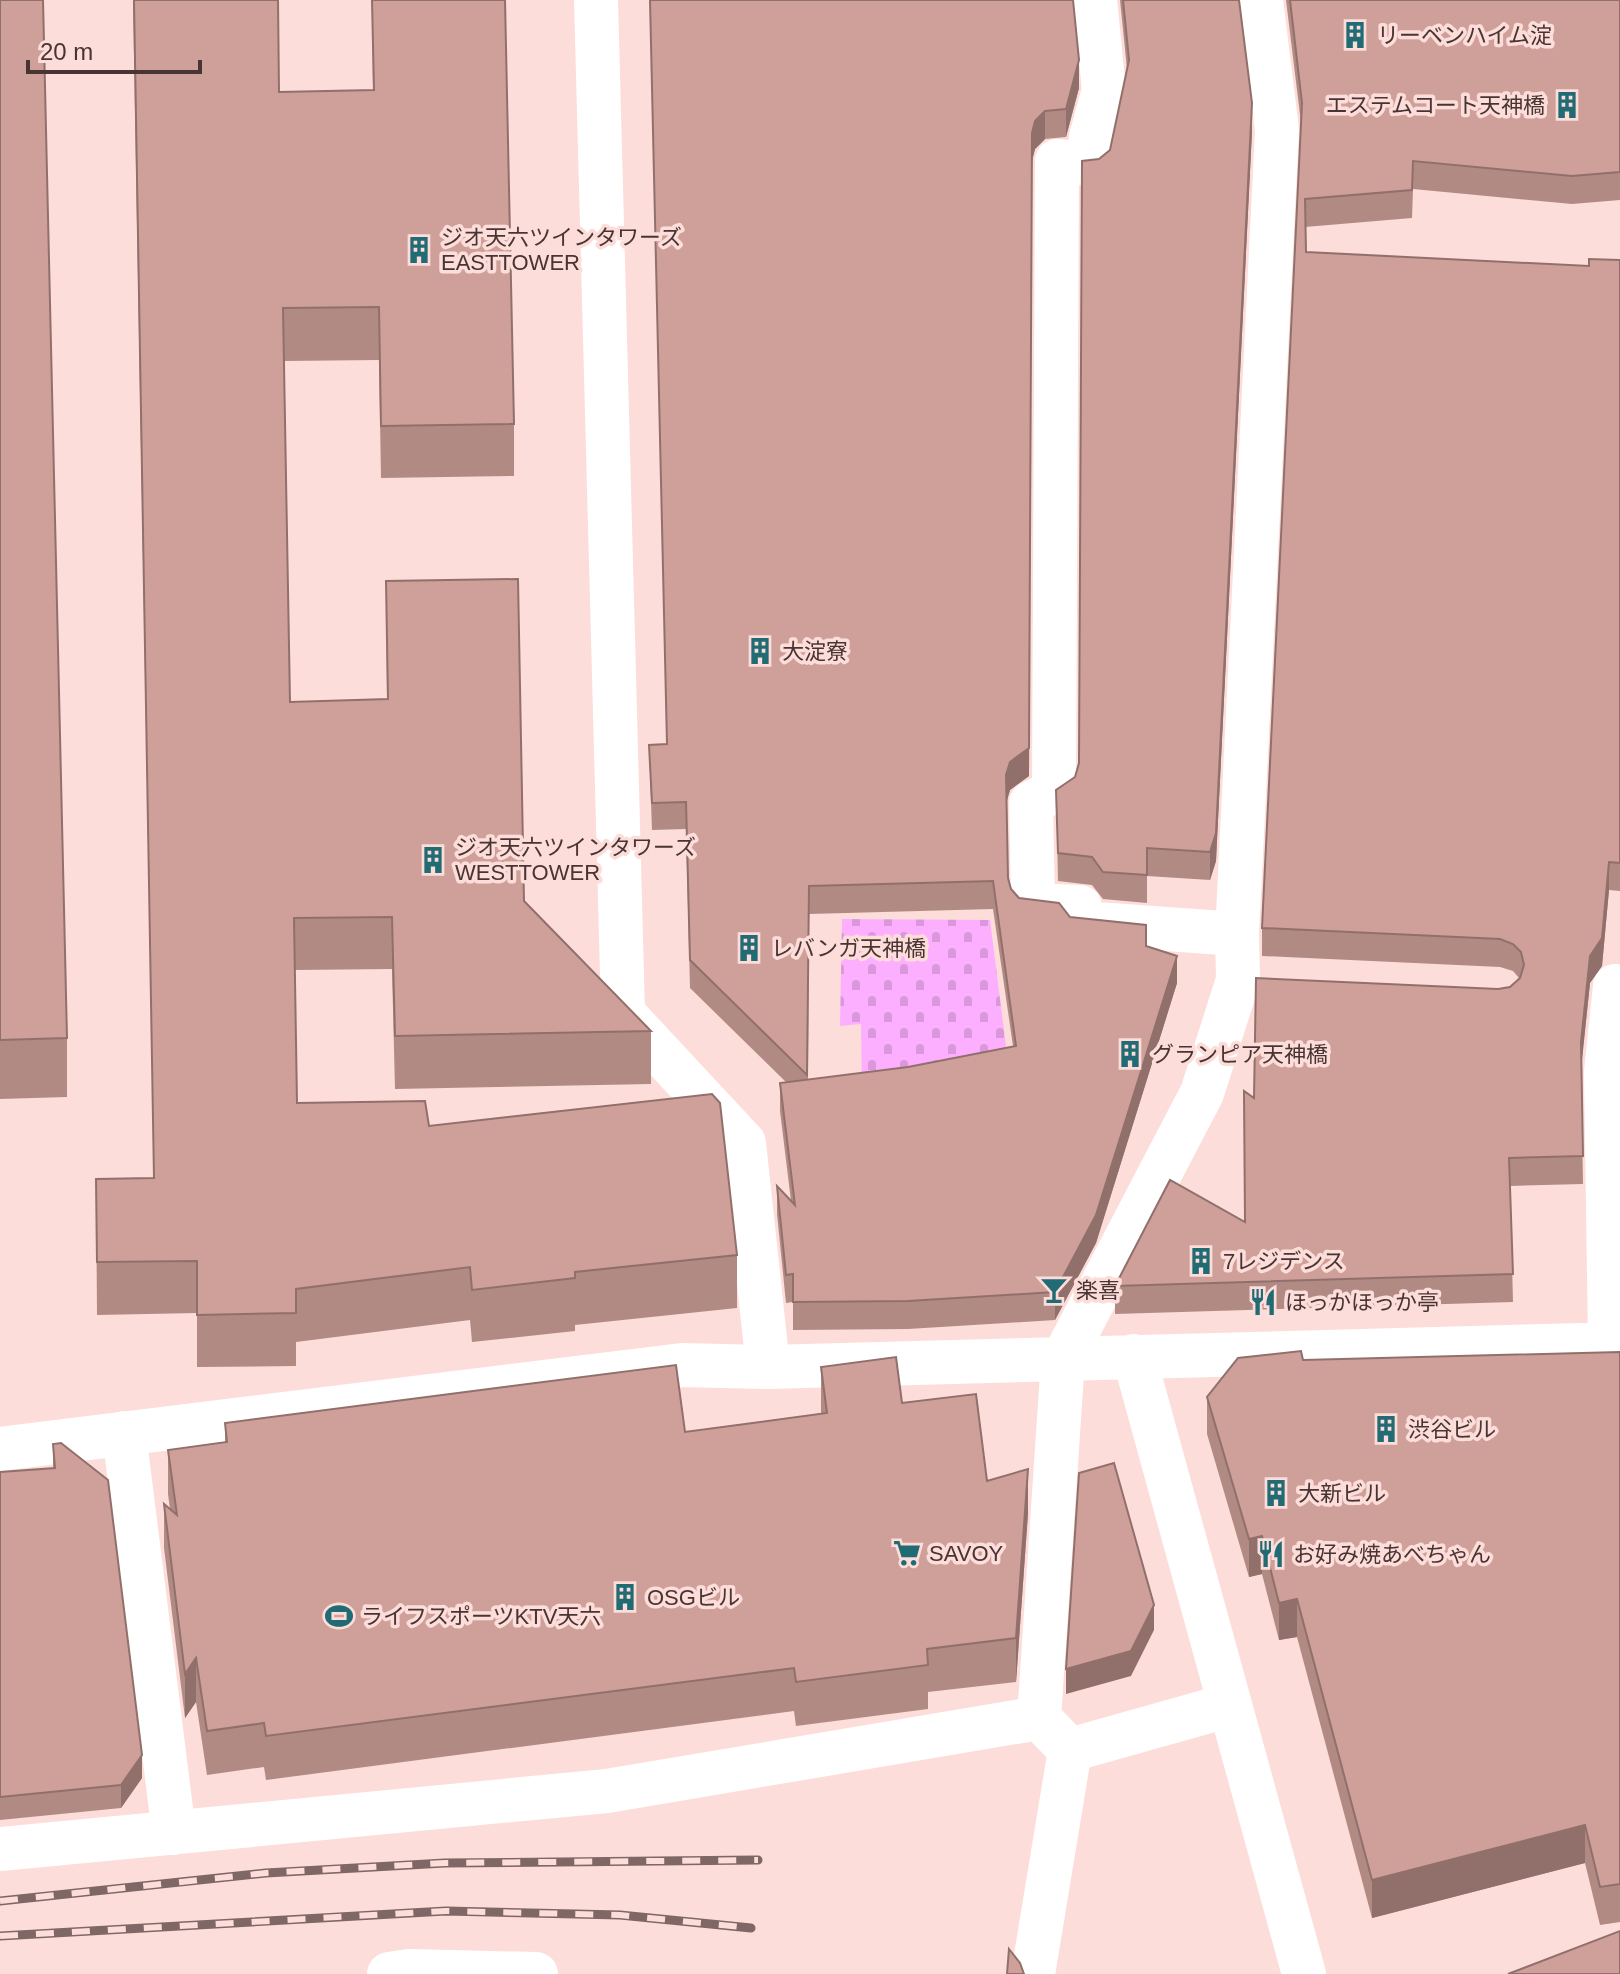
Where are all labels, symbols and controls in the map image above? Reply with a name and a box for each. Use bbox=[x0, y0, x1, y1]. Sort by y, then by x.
building icon: リーベンハイム淀 bbox=[1340, 20, 1370, 50]
place label: リーベンハイム淀 bbox=[1377, 23, 1552, 48]
scale bar bbox=[28, 24, 200, 74]
text: 20 m bbox=[40, 38, 93, 65]
building icon: エステムコート天神橋 bbox=[1552, 90, 1582, 120]
place label: エステムコート天神橋 bbox=[1326, 93, 1545, 118]
place label: ジオ天六ツインタワーズ EASTTOWER bbox=[441, 225, 682, 275]
building icon: ジオ天六ツインタワーズ EASTTOWER bbox=[404, 235, 434, 265]
building icon: 大淀寮 bbox=[745, 636, 775, 666]
place label: 大淀寮 bbox=[782, 639, 848, 664]
place label: ジオ天六ツインタワーズ WESTTOWER bbox=[455, 835, 696, 885]
building icon: ジオ天六ツインタワーズ WESTTOWER bbox=[418, 845, 448, 875]
building icon: レバンガ天神橋 bbox=[734, 933, 764, 963]
place label: レバンガ天神橋 bbox=[771, 936, 926, 961]
building icon: グランピア天神橋 bbox=[1115, 1039, 1145, 1069]
place label: グランピア天神橋 bbox=[1152, 1042, 1328, 1067]
building icon: 7レジデンス bbox=[1186, 1246, 1216, 1276]
place label: 7レジデンス bbox=[1223, 1249, 1345, 1274]
bar icon: 楽喜 bbox=[1039, 1275, 1069, 1305]
place label: 楽喜 bbox=[1076, 1278, 1120, 1303]
restaurant icon: ほっかほっか亭 bbox=[1248, 1287, 1278, 1317]
place label: ほっかほっか亭 bbox=[1285, 1290, 1439, 1315]
building icon: 渋谷ビル bbox=[1371, 1414, 1401, 1444]
place label: 渋谷ビル bbox=[1408, 1417, 1496, 1442]
building icon: 大新ビル bbox=[1261, 1478, 1291, 1508]
place label: 大新ビル bbox=[1298, 1481, 1386, 1506]
supermarket icon: SAVOY bbox=[892, 1538, 922, 1568]
restaurant icon: お好み焼あべちゃん bbox=[1256, 1539, 1286, 1569]
place label: SAVOY bbox=[929, 1541, 1004, 1566]
place label: お好み焼あべちゃん bbox=[1293, 1542, 1491, 1567]
building icon: OSGビル bbox=[610, 1582, 640, 1612]
place label: OSGビル bbox=[647, 1585, 740, 1610]
sports icon: ライフスポーツKTV天六 bbox=[324, 1601, 354, 1631]
place label: ライフスポーツKTV天六 bbox=[361, 1604, 601, 1629]

